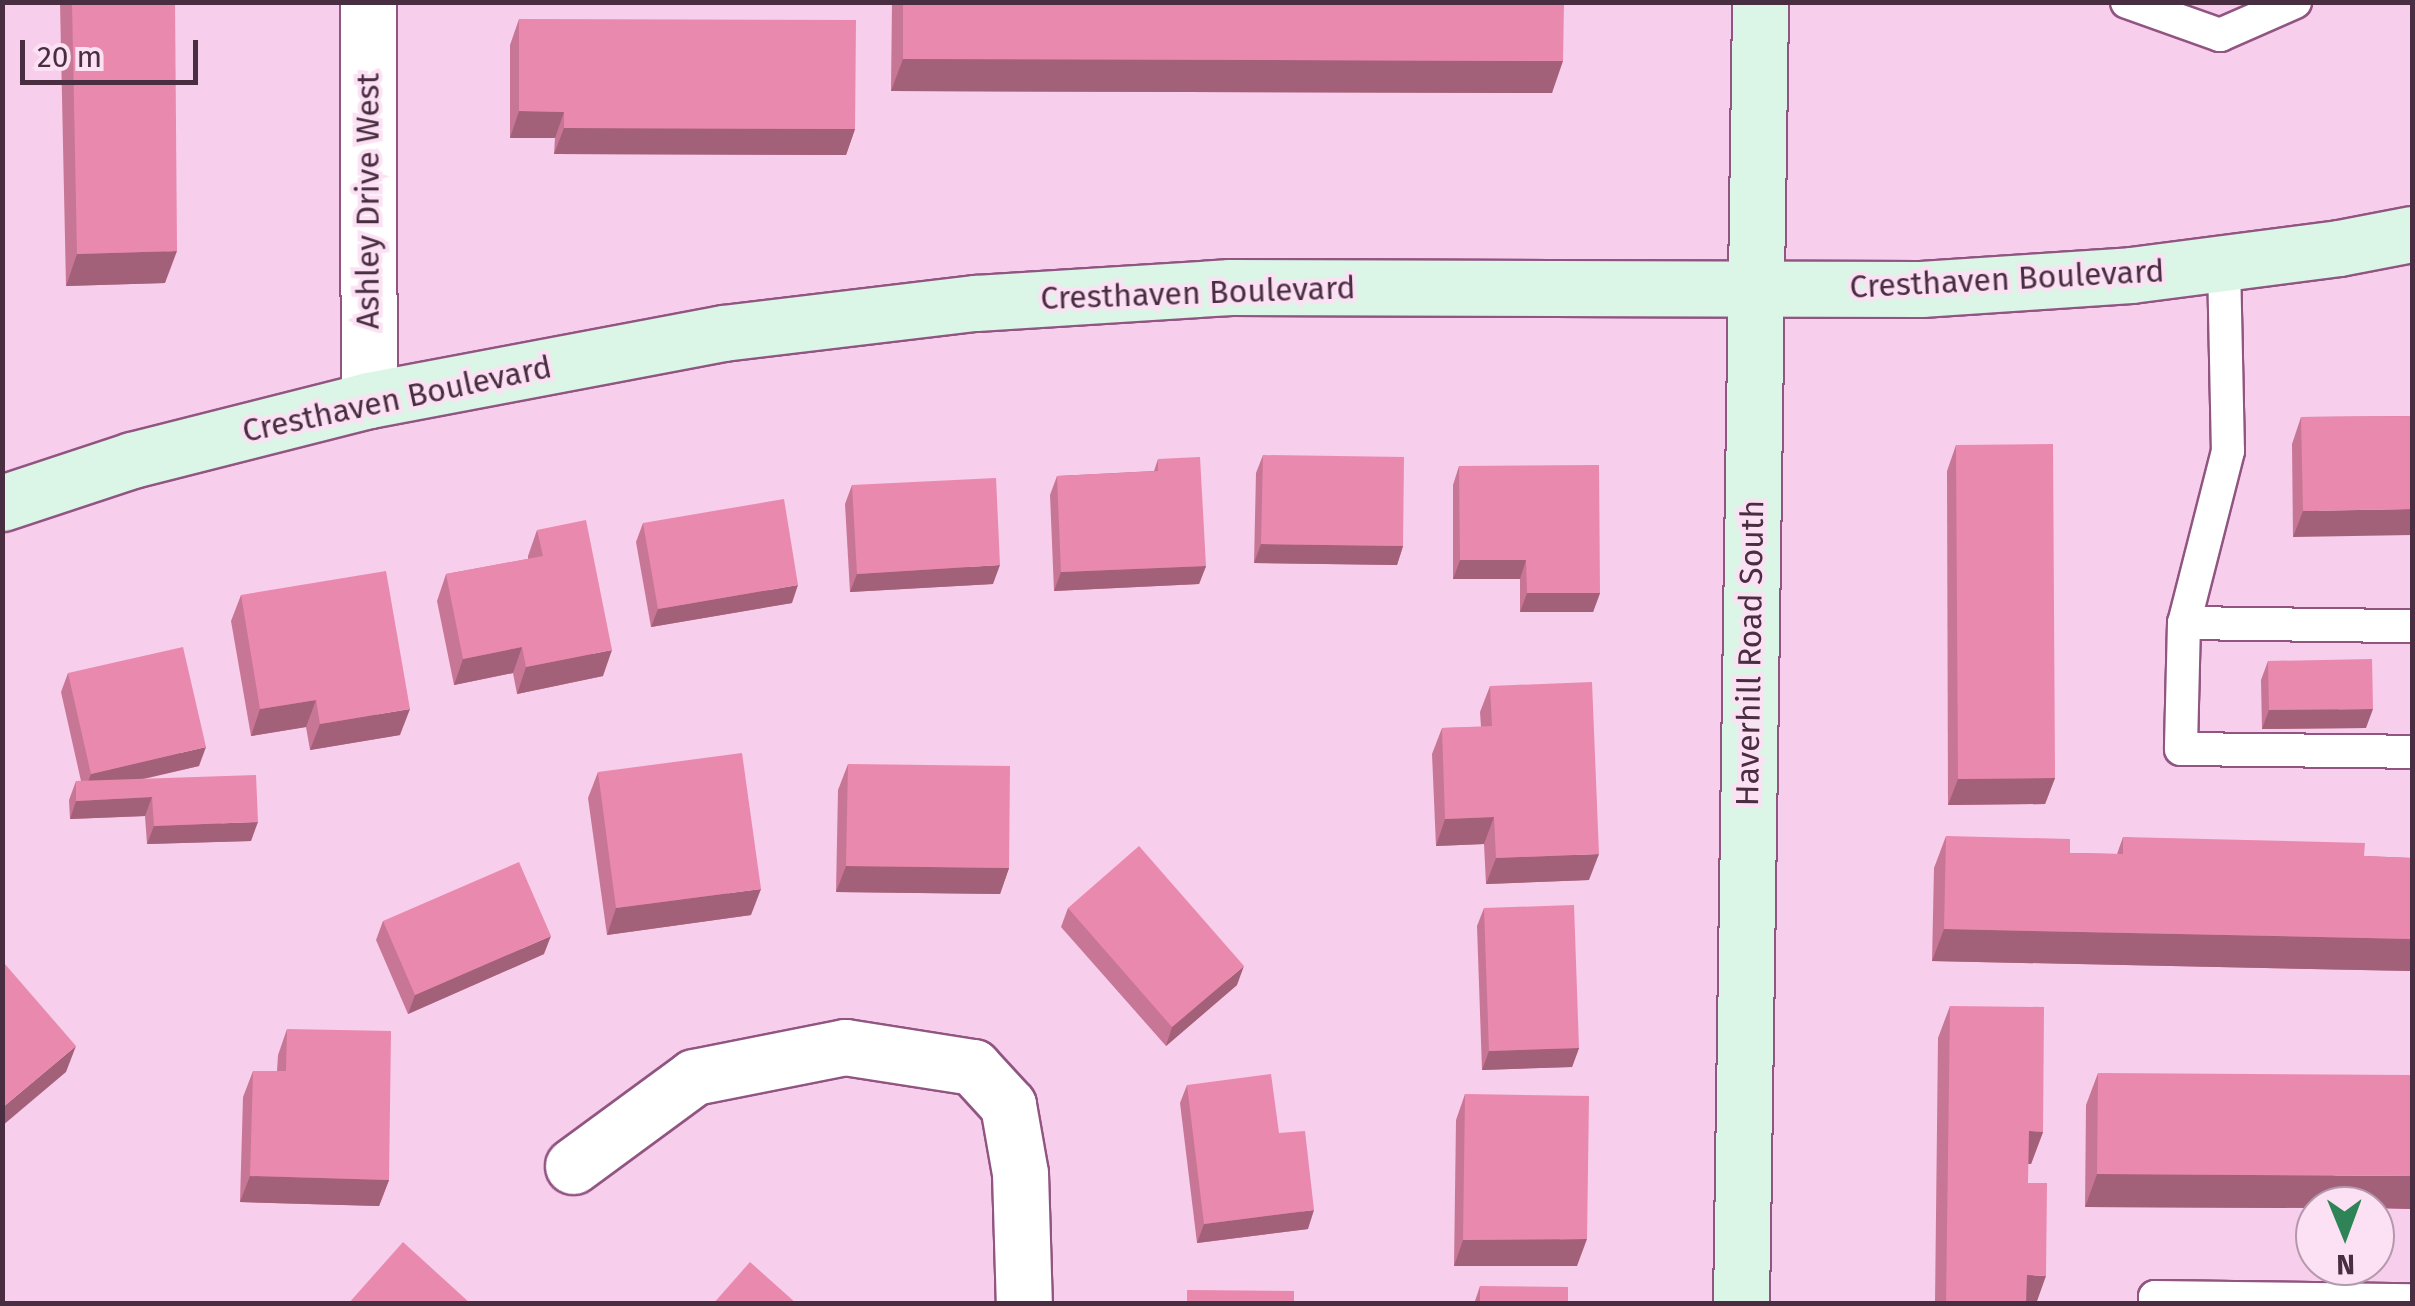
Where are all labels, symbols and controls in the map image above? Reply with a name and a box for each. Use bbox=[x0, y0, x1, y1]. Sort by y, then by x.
scale bar bbox=[25, 20, 202, 82]
text: 20 m bbox=[37, 39, 102, 75]
street label: Ashley Drive West bbox=[349, 73, 387, 329]
street label: Cresthaven Boulevard bbox=[1849, 252, 2165, 306]
street label: Cresthaven Boulevard bbox=[1040, 268, 1356, 318]
street label: Cresthaven Boulevard bbox=[239, 347, 555, 451]
street label: Haverhill Road South bbox=[1728, 499, 1772, 807]
north arrow bbox=[2295, 1186, 2395, 1286]
text: N bbox=[2336, 1248, 2355, 1281]

